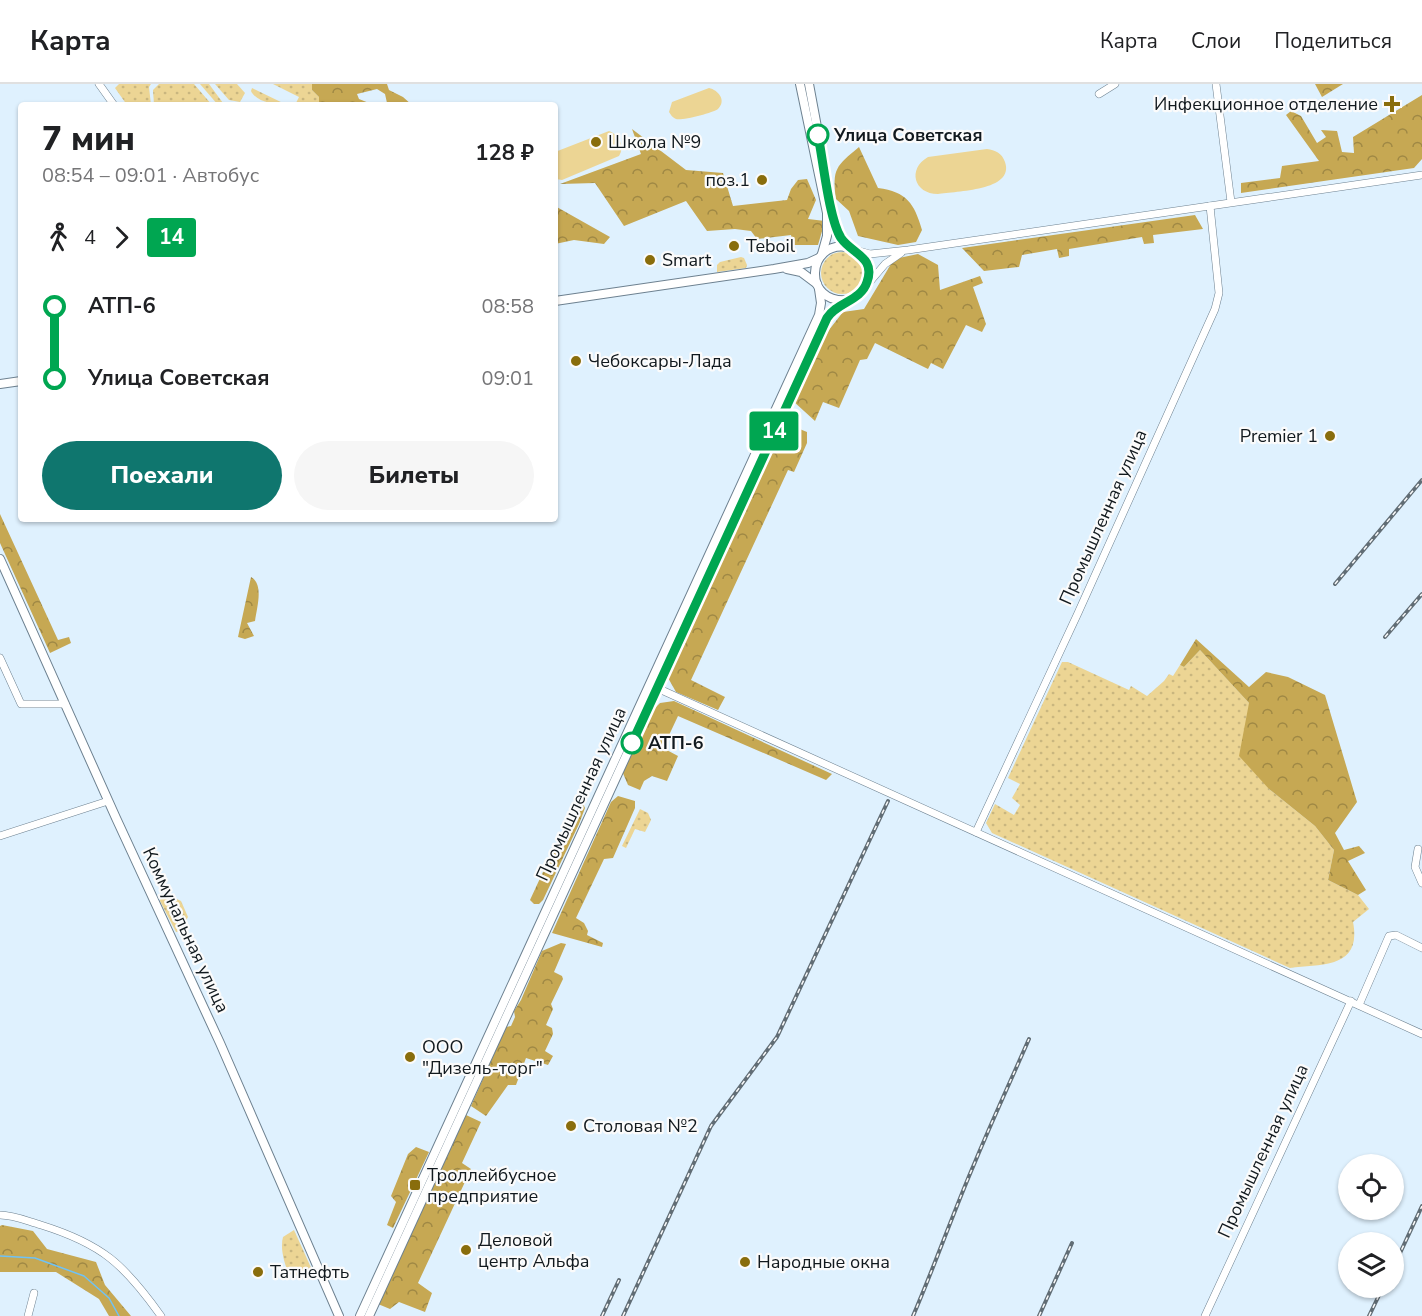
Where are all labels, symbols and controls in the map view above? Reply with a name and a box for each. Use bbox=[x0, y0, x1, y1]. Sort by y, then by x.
text: Карта bbox=[30, 22, 111, 60]
text: Карта bbox=[1100, 27, 1158, 55]
text: Слои bbox=[1191, 27, 1241, 55]
text: Поделиться bbox=[1274, 27, 1392, 55]
place label: Инфекционное отделение bbox=[1154, 92, 1378, 116]
marker: Инфекционное отделение bbox=[1383, 95, 1401, 113]
text: 7 мин bbox=[42, 117, 135, 162]
place label: Улица Советская bbox=[833, 123, 983, 147]
marker: Улица Советская bbox=[807, 124, 829, 146]
place label: Школа №9 bbox=[608, 130, 701, 154]
marker: Школа №9 bbox=[589, 135, 603, 149]
text: 128 ₽ bbox=[475, 138, 534, 168]
text: 08:54 – 09:01 · Автобус bbox=[42, 162, 259, 189]
place label: поз.1 bbox=[705, 168, 750, 192]
marker: поз.1 bbox=[755, 173, 769, 187]
icon: walk bbox=[42, 221, 75, 254]
icon: forward bbox=[105, 221, 138, 254]
text: 14 bbox=[159, 223, 184, 251]
text: 4 bbox=[84, 224, 96, 251]
place label: Teboil bbox=[746, 234, 796, 258]
marker: Teboil bbox=[727, 239, 741, 253]
place label: Smart bbox=[662, 248, 712, 272]
marker: Smart bbox=[643, 253, 657, 267]
text: АТП-6 bbox=[88, 291, 156, 321]
text: 08:58 bbox=[481, 293, 534, 320]
place label: Чебоксары-Лада bbox=[588, 349, 732, 373]
marker: Чебоксары-Лада bbox=[569, 354, 583, 368]
text: Улица Советская bbox=[88, 363, 270, 393]
text: 09:01 bbox=[481, 365, 534, 392]
line badge: 14 bbox=[747, 412, 801, 450]
text: 14 bbox=[761, 417, 787, 445]
place label: Premier 1 bbox=[1240, 424, 1318, 448]
street label: Промышленная улица bbox=[1054, 426, 1152, 608]
marker: Premier 1 bbox=[1323, 429, 1337, 443]
button: Поехали bbox=[42, 441, 282, 510]
button: Билеты bbox=[294, 441, 534, 510]
street label: Промышленная улица bbox=[530, 703, 632, 885]
place label: АТП-6 bbox=[648, 731, 704, 755]
marker: АТП-6 bbox=[621, 732, 643, 754]
street label: Коммунальная улица bbox=[137, 843, 235, 1017]
place label: ООО "Дизель-торг" bbox=[422, 1035, 543, 1080]
marker: ООО "Дизель-торг" bbox=[403, 1050, 417, 1064]
street label: Промышленная улица bbox=[1212, 1060, 1314, 1242]
place label: Столовая №2 bbox=[583, 1114, 698, 1138]
marker: Столовая №2 bbox=[564, 1119, 578, 1133]
map controls bbox=[1338, 1154, 1404, 1298]
button: locate bbox=[1338, 1154, 1404, 1220]
place label: Троллейбусное предприятие bbox=[427, 1163, 557, 1208]
marker: Троллейбусное предприятие bbox=[408, 1178, 422, 1192]
place label: Деловой центр Альфа bbox=[478, 1228, 590, 1273]
button: layers bbox=[1338, 1232, 1404, 1298]
marker: Деловой центр Альфа bbox=[459, 1243, 473, 1257]
place label: Народные окна bbox=[757, 1250, 890, 1274]
marker: Народные окна bbox=[738, 1255, 752, 1269]
place label: Татнефть bbox=[270, 1260, 349, 1284]
marker: Татнефть bbox=[251, 1265, 265, 1279]

